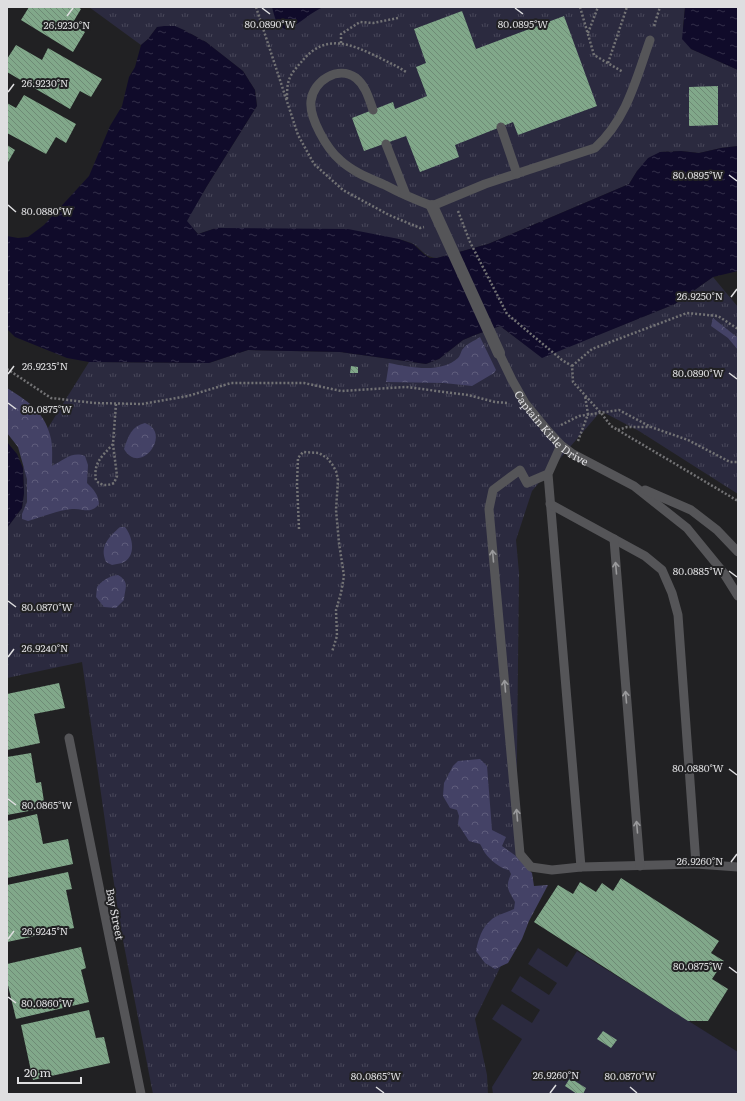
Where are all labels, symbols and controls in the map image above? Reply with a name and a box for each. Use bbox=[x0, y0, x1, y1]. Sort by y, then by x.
text: 80.0890°W bbox=[244, 16, 296, 31]
text: 80.0895°W bbox=[498, 16, 548, 31]
text: 26.9230°N bbox=[44, 17, 90, 32]
text: 26.9230°N bbox=[22, 75, 68, 90]
text: 80.0895°W bbox=[673, 167, 723, 182]
text: 80.0880°W bbox=[21, 203, 73, 218]
text: 26.9250°N bbox=[677, 288, 723, 303]
text: 26.9235°N bbox=[22, 358, 68, 373]
text: 80.0890°W bbox=[672, 365, 724, 380]
street label: Captain Kirle Drive bbox=[511, 387, 592, 469]
text: 80.0875°W bbox=[22, 401, 72, 416]
one-way arrow bbox=[490, 550, 497, 563]
one-way arrow bbox=[612, 562, 619, 575]
text: 80.0885°W bbox=[673, 563, 723, 578]
text: 80.0870°W bbox=[22, 599, 73, 614]
text: 26.9240°N bbox=[22, 640, 68, 655]
one-way arrow bbox=[501, 680, 509, 693]
one-way arrow bbox=[623, 691, 630, 704]
text: 80.0880°W bbox=[672, 760, 724, 775]
text: 80.0865°W bbox=[22, 797, 72, 812]
one-way arrow bbox=[513, 809, 520, 822]
one-way arrow bbox=[633, 821, 640, 834]
text: 26.9260°N bbox=[677, 853, 723, 868]
street label: Bay Street bbox=[103, 887, 129, 942]
text: 26.9245°N bbox=[22, 923, 68, 938]
text: 80.0875°W bbox=[673, 958, 723, 973]
text: 80.0860°W bbox=[21, 995, 73, 1010]
scale bar bbox=[18, 1059, 81, 1085]
text: 20 m bbox=[24, 1063, 51, 1081]
text: 26.9260°N bbox=[533, 1067, 579, 1082]
text: 80.0865°W bbox=[351, 1068, 401, 1083]
text: 80.0870°W bbox=[605, 1068, 656, 1083]

